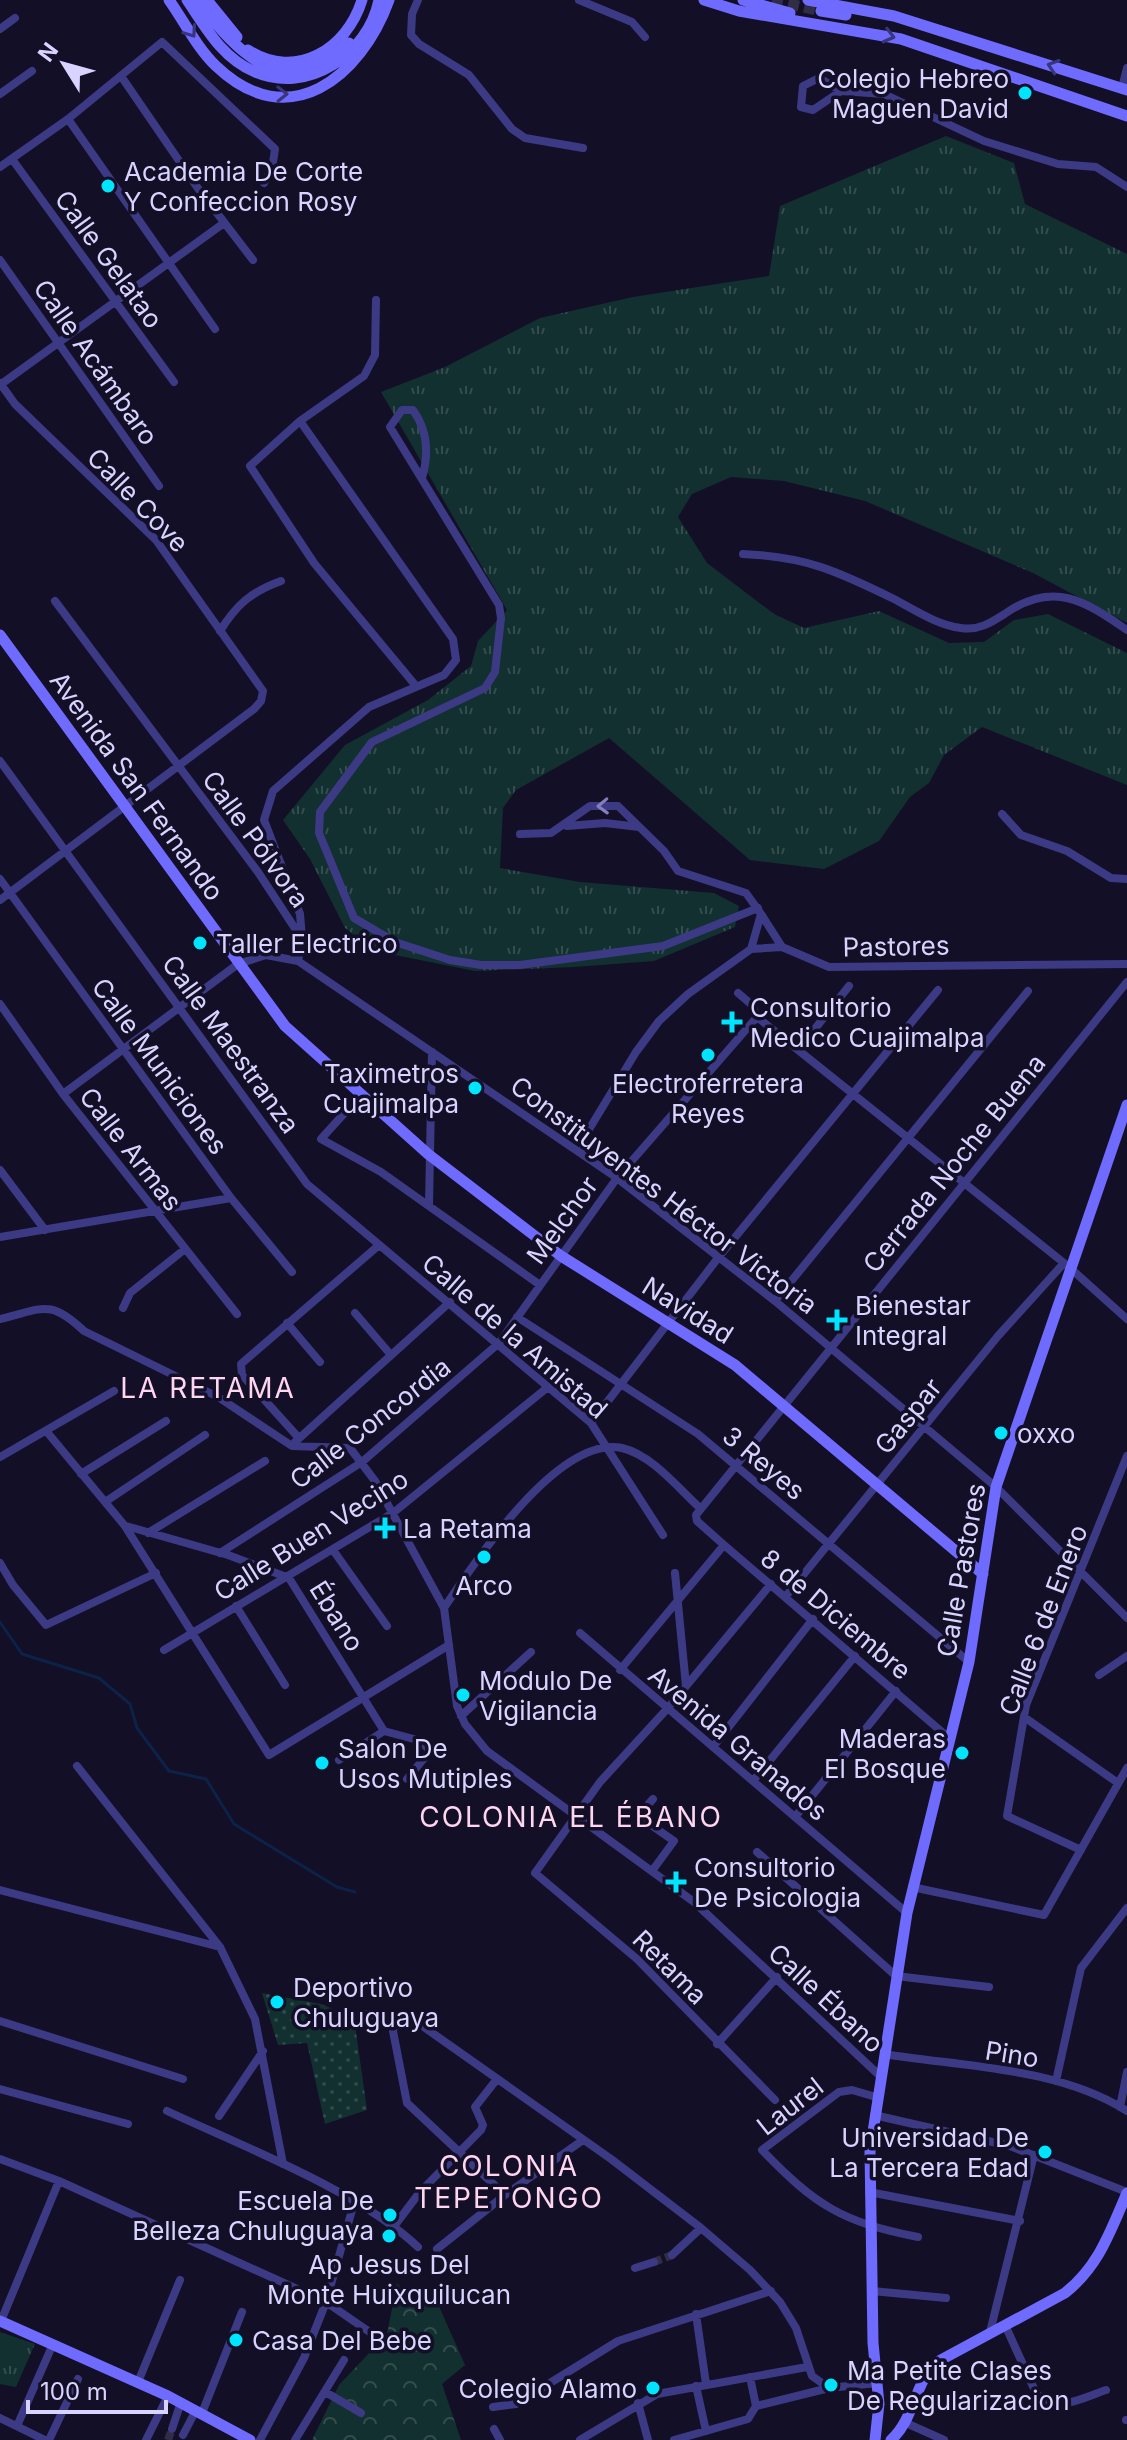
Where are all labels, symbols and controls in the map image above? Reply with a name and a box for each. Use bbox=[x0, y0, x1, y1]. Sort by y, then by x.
one-way arrow bbox=[181, 23, 196, 38]
north arrow bbox=[24, 24, 104, 104]
one-way arrow bbox=[882, 27, 896, 44]
text: N bbox=[33, 37, 63, 66]
one-way arrow bbox=[1046, 59, 1060, 75]
place label: Colegio Hebreo Maguen David bbox=[817, 63, 1009, 124]
marker: Colegio Hebreo Maguen David bbox=[1016, 84, 1034, 102]
one-way arrow bbox=[276, 86, 289, 103]
place label: Academia De Corte Y Confeccion Rosy bbox=[124, 156, 363, 217]
marker: Academia De Corte Y Confeccion Rosy bbox=[99, 177, 117, 195]
street label: Calle Gelatao bbox=[49, 184, 169, 334]
street label: Calle Acámbaro bbox=[27, 273, 165, 451]
street label: Calle Cove bbox=[81, 442, 195, 558]
street label: Avenida San Fernando bbox=[44, 665, 230, 907]
street label: Calle Pólvora bbox=[196, 765, 316, 913]
one-way arrow bbox=[597, 797, 609, 815]
place label: Taller Electrico bbox=[216, 928, 398, 959]
street label: Pastores bbox=[842, 930, 950, 962]
marker: Taller Electrico bbox=[191, 934, 209, 952]
street label: Calle Maestranza bbox=[156, 949, 306, 1139]
street label: Calle Municiones bbox=[86, 972, 234, 1160]
place label: Consultorio Medico Cuajimalpa bbox=[750, 992, 985, 1053]
marker: Consultorio Medico Cuajimalpa bbox=[721, 1011, 743, 1033]
marker: Electroferretera Reyes bbox=[699, 1046, 717, 1064]
street label: Cerrada Noche Buena bbox=[856, 1048, 1052, 1278]
place label: Taximetros Cuajimalpa bbox=[323, 1058, 459, 1119]
place label: Electroferretera Reyes bbox=[612, 1068, 804, 1129]
street label: Constituyentes Héctor Victoria bbox=[505, 1070, 823, 1320]
marker: Taximetros Cuajimalpa bbox=[466, 1079, 484, 1097]
street label: Calle Armas bbox=[73, 1081, 189, 1217]
street label: Melchor bbox=[520, 1170, 604, 1270]
street label: Calle de la Amistad bbox=[416, 1247, 614, 1425]
street label: Navidad bbox=[637, 1270, 739, 1350]
place label: Bienestar Integral bbox=[855, 1290, 971, 1351]
marker: Bienestar Integral bbox=[826, 1309, 848, 1331]
street label: Calle Concordia bbox=[284, 1351, 456, 1495]
district label: LA RETAMA bbox=[120, 1371, 296, 1405]
street label: Gaspar bbox=[868, 1372, 948, 1460]
place label: oxxo bbox=[1017, 1418, 1075, 1449]
street label: 3 Reyes bbox=[717, 1420, 811, 1506]
marker: oxxo bbox=[992, 1424, 1010, 1442]
street label: Calle Buen Vecino bbox=[208, 1463, 414, 1607]
street label: Calle Pastores bbox=[930, 1481, 992, 1659]
place label: La Retama bbox=[403, 1513, 532, 1544]
marker: La Retama bbox=[374, 1517, 396, 1539]
street label: Calle 6 de Enero bbox=[992, 1520, 1094, 1720]
street label: 8 de Diciembre bbox=[755, 1542, 917, 1686]
marker: Arco bbox=[475, 1548, 493, 1566]
place label: Arco bbox=[455, 1570, 513, 1601]
street label: Ébano bbox=[303, 1575, 371, 1657]
street label: Avenida Granados bbox=[642, 1659, 834, 1827]
place label: Modulo De Vigilancia bbox=[479, 1665, 613, 1726]
marker: Modulo De Vigilancia bbox=[454, 1686, 472, 1704]
place label: Maderas El Bosque bbox=[824, 1723, 946, 1784]
place label: Salon De Usos Mutiples bbox=[338, 1733, 512, 1794]
marker: Maderas El Bosque bbox=[953, 1744, 971, 1762]
marker: Salon De Usos Mutiples bbox=[313, 1754, 331, 1772]
district label: COLONIA EL ÉBANO bbox=[419, 1799, 723, 1834]
place label: Consultorio De Psicologia bbox=[694, 1852, 861, 1913]
marker: Consultorio De Psicologia bbox=[665, 1871, 687, 1893]
street label: Retama bbox=[626, 1923, 714, 2011]
street label: Calle Ébano bbox=[762, 1937, 890, 2059]
place label: Deportivo Chuluguaya bbox=[293, 1972, 439, 2033]
marker: Deportivo Chuluguaya bbox=[268, 1993, 286, 2011]
street label: Pino bbox=[983, 2034, 1041, 2074]
street label: Laurel bbox=[751, 2071, 829, 2141]
place label: Universidad De La Tercera Edad bbox=[829, 2122, 1029, 2183]
marker: Universidad De La Tercera Edad bbox=[1036, 2143, 1054, 2161]
district label: COLONIA TEPETONGO bbox=[414, 2149, 604, 2215]
place label: Escuela De Belleza Chuluguaya bbox=[132, 2185, 374, 2246]
marker: Escuela De Belleza Chuluguaya bbox=[381, 2206, 399, 2224]
marker: Ap Jesus Del Monte Huixquilucan bbox=[380, 2227, 398, 2245]
place label: Ap Jesus Del Monte Huixquilucan bbox=[267, 2249, 511, 2310]
place label: Casa Del Bebe bbox=[252, 2325, 432, 2356]
marker: Casa Del Bebe bbox=[227, 2331, 245, 2349]
place label: Ma Petite Clases De Regularizacion bbox=[847, 2355, 1070, 2416]
scale bar bbox=[28, 2364, 166, 2414]
place label: Colegio Alamo bbox=[459, 2373, 637, 2404]
marker: Ma Petite Clases De Regularizacion bbox=[822, 2376, 840, 2394]
text: 100 m bbox=[40, 2377, 108, 2406]
marker: Colegio Alamo bbox=[644, 2379, 662, 2397]

